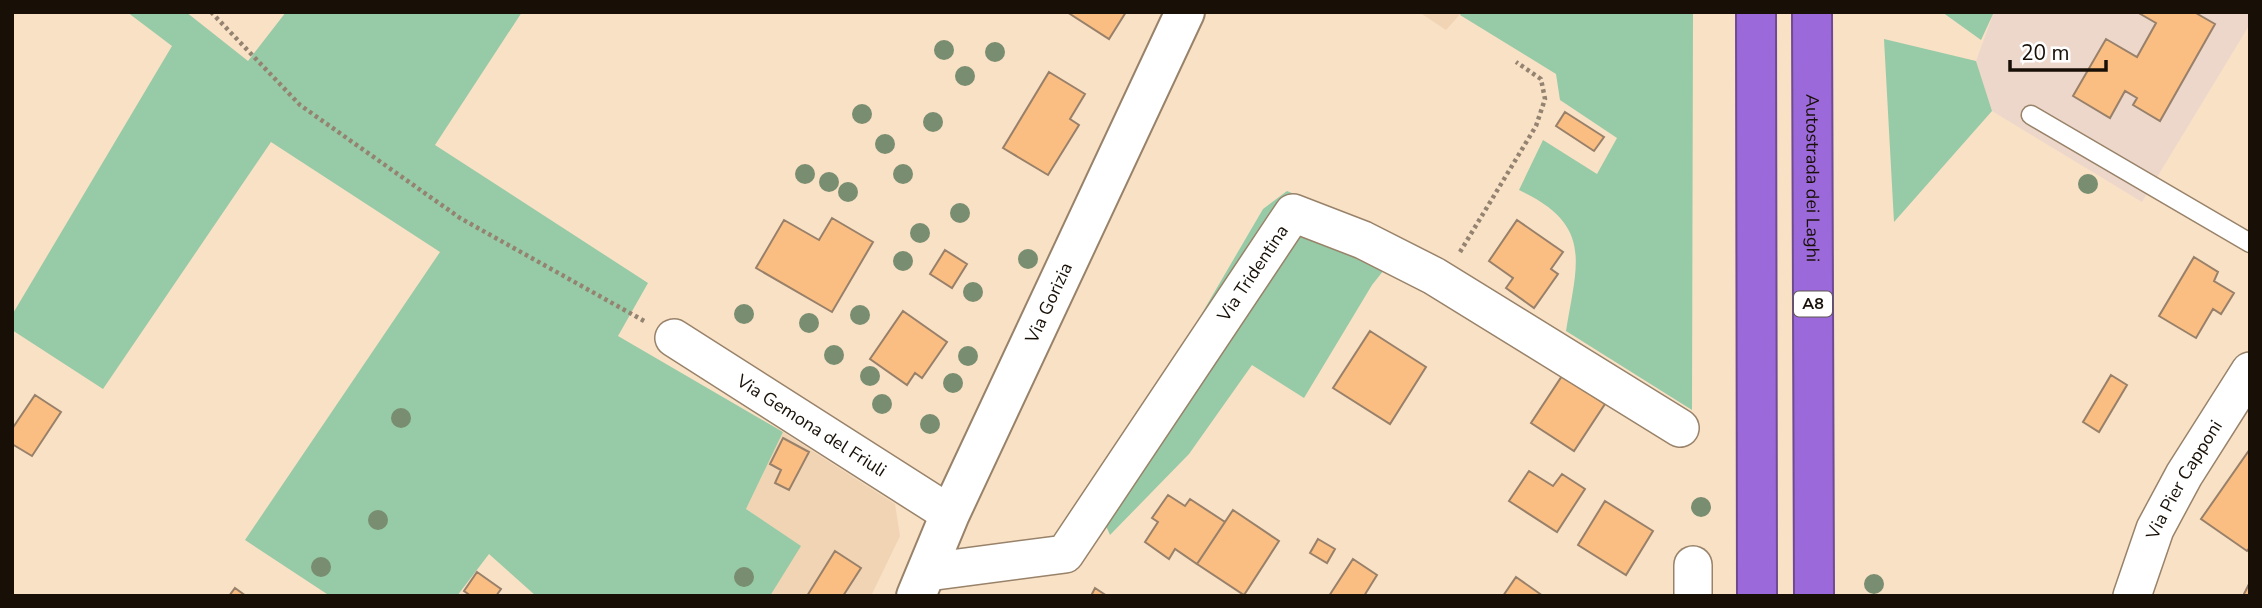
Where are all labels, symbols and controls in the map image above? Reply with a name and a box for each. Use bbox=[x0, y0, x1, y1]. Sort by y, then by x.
scale bar bbox=[2010, 28, 2106, 72]
text: 20 m bbox=[2021, 39, 2070, 67]
street label: Autostrada dei Laghi bbox=[1800, 94, 1825, 262]
street label: Via Tridentina bbox=[1211, 220, 1294, 327]
street label: Via Gorizia bbox=[1019, 258, 1078, 348]
road number: A8 bbox=[1794, 292, 1832, 316]
street label: Via Gemona del Friuli bbox=[731, 368, 891, 482]
street label: Via Pier Capponi bbox=[2140, 416, 2228, 543]

